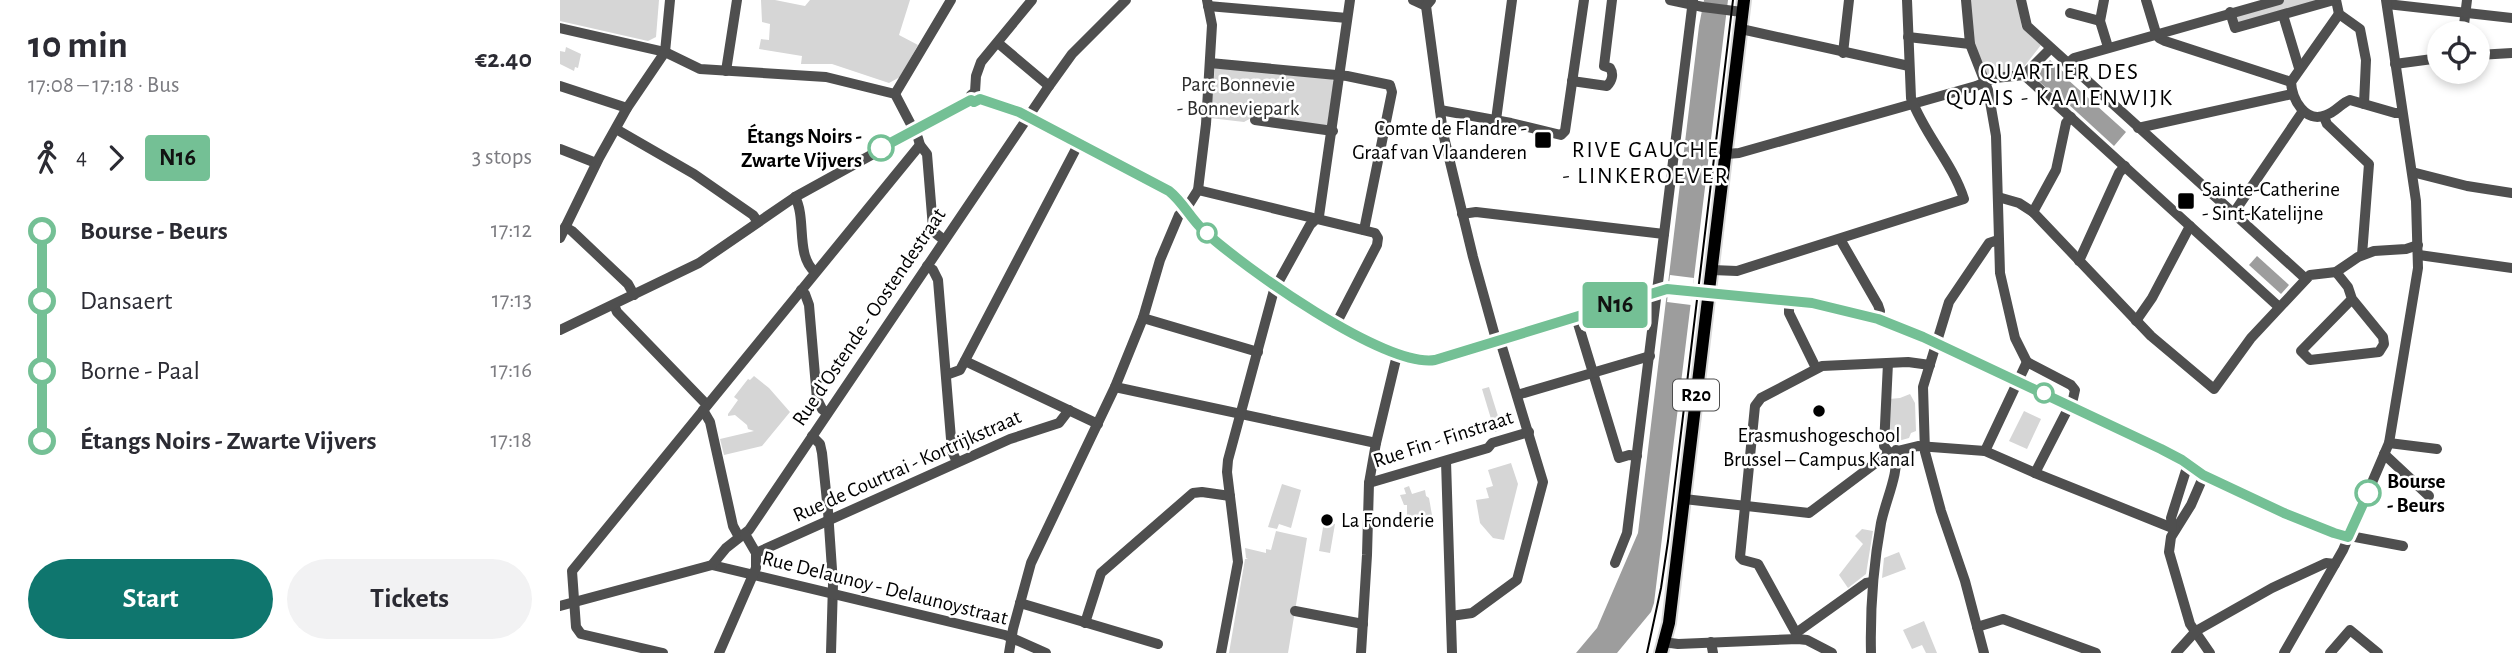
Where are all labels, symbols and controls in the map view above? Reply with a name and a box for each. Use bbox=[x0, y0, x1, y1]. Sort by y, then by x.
map controls bbox=[2427, 21, 2490, 84]
button: locate bbox=[2427, 21, 2490, 84]
text: 10 min bbox=[28, 27, 128, 65]
text: €2.40 bbox=[475, 46, 532, 72]
district label: QUARTIER DES QUAIS - KAAIENWIJK bbox=[1946, 61, 2174, 110]
text: 17:08 – 17:18 · Bus bbox=[28, 74, 179, 97]
park label: Parc Bonnevie - Bonneviepark bbox=[1177, 74, 1300, 119]
place label: Comte de Flandre - Graaf van Vlaanderen bbox=[1352, 118, 1527, 163]
place label: Étangs Noirs - Zwarte Vijvers bbox=[741, 123, 862, 171]
marker: Comte de Flandre - Graaf van Vlaanderen bbox=[1533, 130, 1553, 150]
marker: Étangs Noirs - Zwarte Vijvers bbox=[868, 135, 894, 161]
icon: walk bbox=[28, 139, 66, 177]
icon: forward bbox=[97, 139, 135, 177]
district label: RIVE GAUCHE - LINKEROEVER bbox=[1562, 139, 1730, 188]
text: 4 bbox=[76, 146, 87, 169]
text: N16 bbox=[159, 146, 196, 170]
text: 3 stops bbox=[472, 146, 532, 169]
place label: Sainte-Catherine - Sint-Katelijne bbox=[2202, 179, 2340, 224]
marker: Sainte-Catherine - Sint-Katelijne bbox=[2176, 191, 2196, 211]
street label: Rue d'Ostende - Oostendestraat bbox=[788, 204, 950, 429]
text: Bourse - Beurs bbox=[80, 218, 228, 244]
text: 17:12 bbox=[491, 219, 532, 242]
unlabelled marker bbox=[1197, 223, 1217, 243]
line badge: N16 bbox=[1575, 282, 1655, 328]
text: Dansaert bbox=[80, 288, 172, 314]
text: 17:13 bbox=[492, 289, 532, 312]
text: N16 bbox=[1597, 293, 1633, 317]
text: Borne - Paal bbox=[80, 358, 200, 384]
text: 17:16 bbox=[491, 359, 532, 382]
road number: R20 bbox=[1673, 380, 1719, 410]
unlabelled marker bbox=[2034, 383, 2054, 403]
marker: Erasmushogeschool Brussel – Campus Kanal bbox=[1811, 403, 1827, 419]
street label: Rue de Courtrai - Kortrijkstraat bbox=[790, 406, 1025, 526]
street label: Rue Fin - Finstraat bbox=[1370, 406, 1516, 471]
place label: Erasmushogeschool Brussel – Campus Kanal bbox=[1723, 425, 1915, 470]
text: Étangs Noirs - Zwarte Vijvers bbox=[80, 428, 376, 454]
text: 17:18 bbox=[490, 429, 532, 452]
place label: Bourse - Beurs bbox=[2387, 471, 2446, 516]
marker: Bourse - Beurs bbox=[2355, 480, 2381, 506]
place label: La Fonderie bbox=[1341, 510, 1434, 531]
marker: La Fonderie bbox=[1319, 512, 1335, 528]
street label: Rue Delaunoy - Delaunoystraat bbox=[760, 547, 1010, 629]
button: Start bbox=[28, 559, 273, 639]
button: Tickets bbox=[287, 559, 532, 639]

